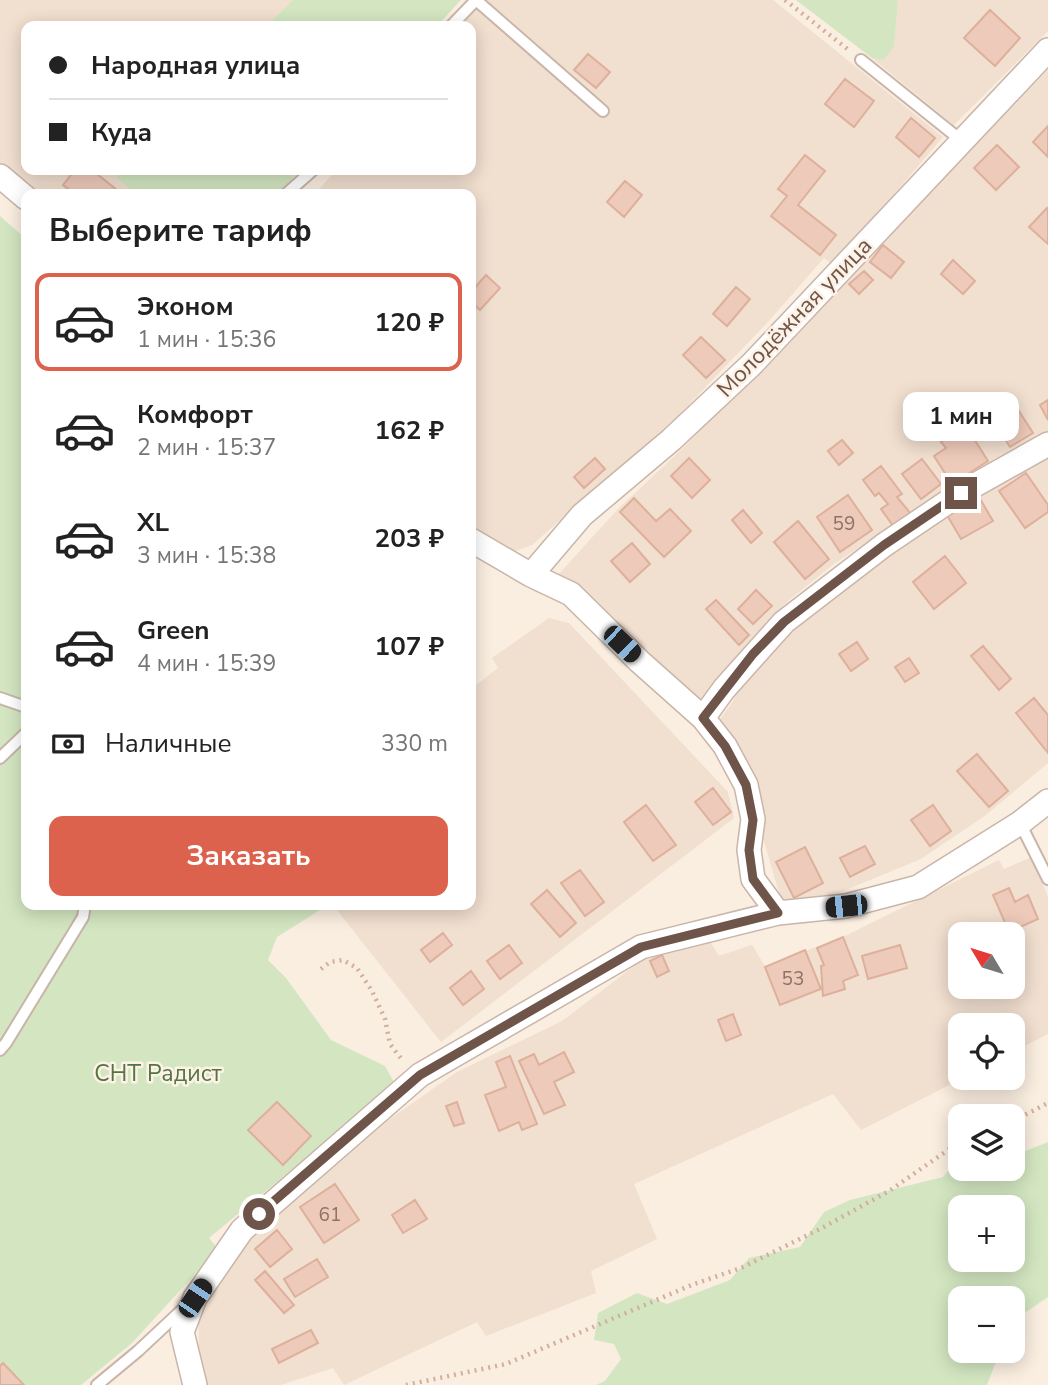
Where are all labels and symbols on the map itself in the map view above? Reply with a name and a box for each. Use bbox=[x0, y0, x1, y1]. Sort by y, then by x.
street label: Молодёжная улица bbox=[710, 231, 879, 404]
callout: 1 мин bbox=[903, 392, 1019, 440]
route end bbox=[945, 477, 977, 509]
house number: 59 bbox=[833, 511, 855, 537]
car bbox=[600, 622, 645, 666]
car bbox=[825, 893, 868, 919]
north arrow bbox=[948, 922, 1026, 999]
house number: 53 bbox=[782, 966, 804, 992]
park label: СНТ Радист bbox=[94, 1058, 223, 1089]
route start bbox=[243, 1198, 275, 1230]
house number: 61 bbox=[319, 1202, 341, 1228]
car bbox=[175, 1275, 216, 1321]

